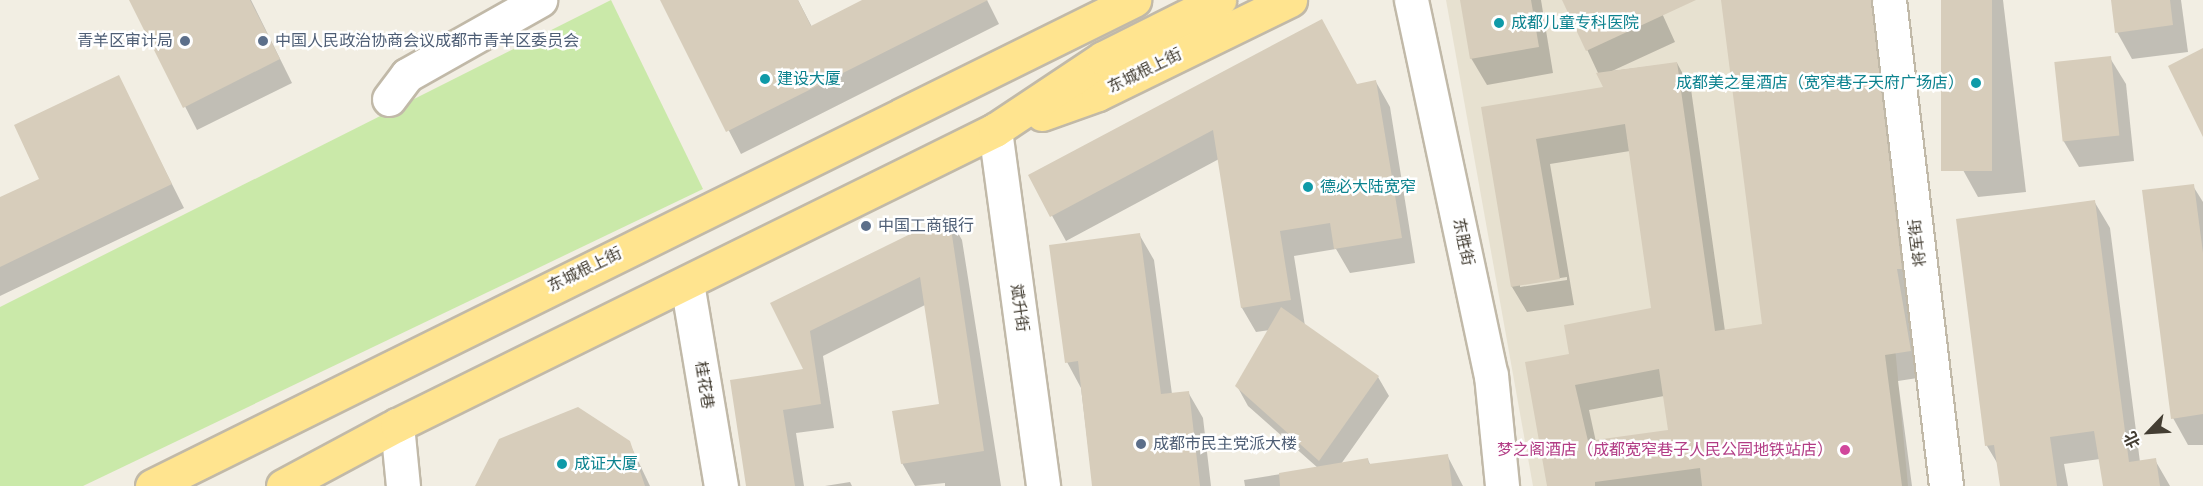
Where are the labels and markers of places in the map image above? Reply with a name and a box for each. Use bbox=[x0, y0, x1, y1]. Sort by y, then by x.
place label: 成都儿童专科医院 bbox=[1511, 13, 1639, 33]
marker: 成都儿童专科医院 bbox=[1492, 16, 1506, 30]
place label: 青羊区审计局 bbox=[77, 31, 173, 51]
place label: 中国人民政治协商会议成都市青羊区委员会 bbox=[275, 31, 579, 51]
marker: 青羊区审计局 bbox=[178, 34, 192, 48]
marker: 中国人民政治协商会议成都市青羊区委员会 bbox=[256, 34, 270, 48]
place label: 建设大厦 bbox=[777, 69, 841, 89]
marker: 建设大厦 bbox=[758, 72, 772, 86]
place label: 成都美之星酒店（宽窄巷子天府广场店） bbox=[1676, 73, 1964, 93]
marker: 成都美之星酒店（宽窄巷子天府广场店） bbox=[1969, 76, 1983, 90]
place label: 德必大陆宽窄 bbox=[1320, 177, 1416, 197]
marker: 德必大陆宽窄 bbox=[1301, 180, 1315, 194]
place label: 中国工商银行 bbox=[878, 216, 974, 236]
marker: 中国工商银行 bbox=[859, 219, 873, 233]
place label: 成都市民主党派大楼 bbox=[1153, 434, 1297, 454]
marker: 成都市民主党派大楼 bbox=[1134, 437, 1148, 451]
place label: 梦之阁酒店（成都宽窄巷子人民公园地铁站店） bbox=[1497, 440, 1833, 460]
marker: 梦之阁酒店（成都宽窄巷子人民公园地铁站店） bbox=[1838, 443, 1852, 457]
place label: 成证大厦 bbox=[574, 454, 638, 474]
marker: 成证大厦 bbox=[555, 457, 569, 471]

